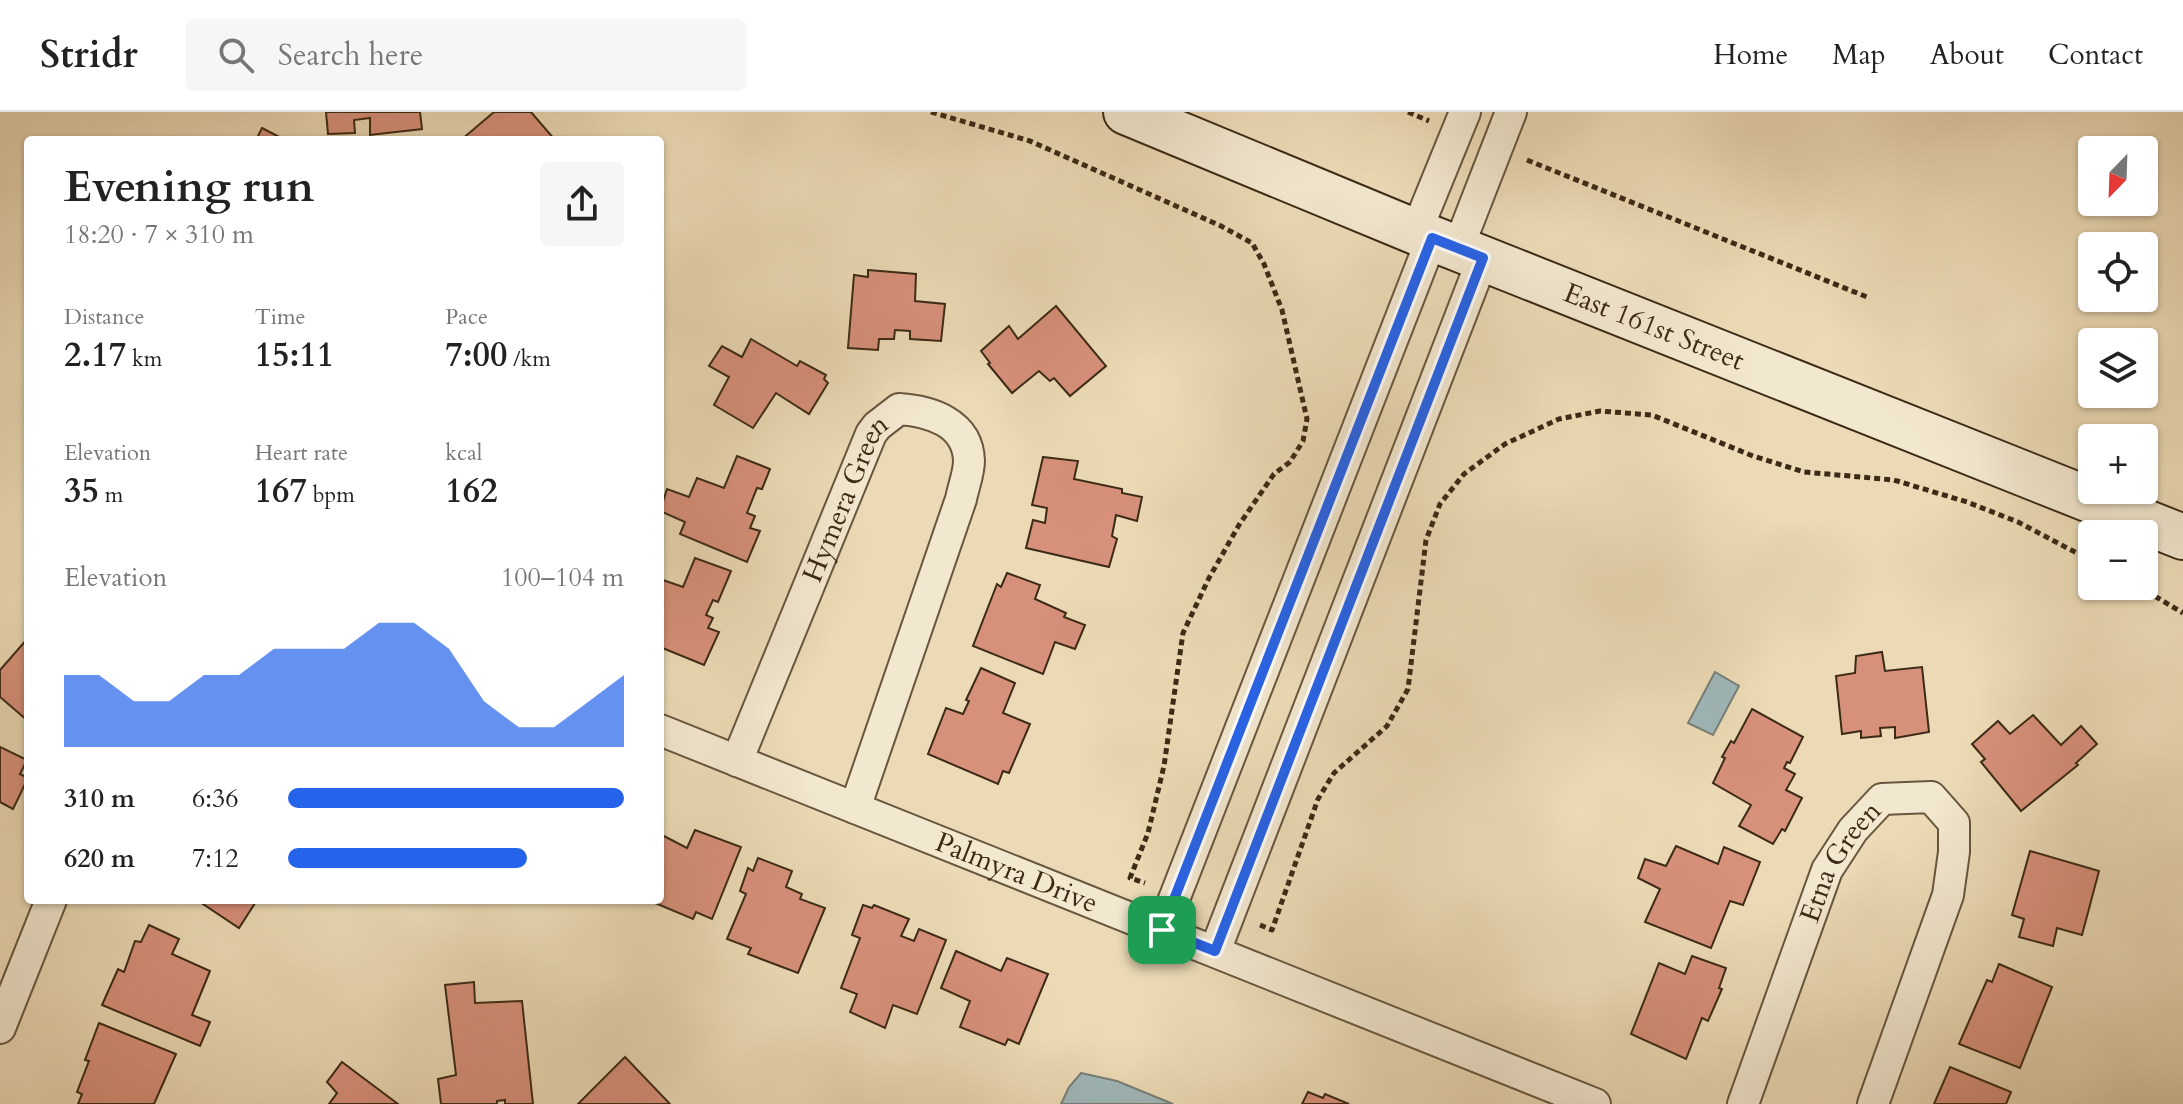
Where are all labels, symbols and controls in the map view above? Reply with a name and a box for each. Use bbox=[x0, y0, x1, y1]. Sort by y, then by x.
search box bbox=[186, 19, 746, 91]
text: Stridr bbox=[40, 29, 138, 81]
icon: search bbox=[214, 33, 258, 77]
text: Search here bbox=[278, 35, 423, 76]
text: Home bbox=[1713, 36, 1788, 74]
text: Map bbox=[1832, 36, 1886, 74]
text: About bbox=[1930, 36, 2004, 74]
text: Contact bbox=[2048, 36, 2143, 74]
north arrow bbox=[2078, 136, 2158, 216]
map controls bbox=[2078, 136, 2158, 600]
text: Evening run bbox=[64, 157, 314, 217]
button: share bbox=[540, 162, 624, 246]
text: 18:20 · 7 × 310 m bbox=[64, 217, 254, 252]
button: locate bbox=[2078, 232, 2158, 312]
street label: East 161st Street bbox=[1558, 274, 1750, 380]
text: Distance bbox=[64, 302, 144, 332]
text: Time bbox=[255, 302, 306, 332]
text: Pace bbox=[445, 302, 488, 332]
button: layers bbox=[2078, 328, 2158, 408]
text: 2.17 bbox=[64, 332, 126, 378]
text: 15:11 bbox=[255, 332, 334, 378]
text: 7:00 bbox=[445, 332, 507, 378]
text: km bbox=[126, 344, 162, 374]
text: /km bbox=[507, 344, 551, 374]
street label: Hymera Green bbox=[793, 405, 896, 588]
button: + bbox=[2078, 424, 2158, 504]
text: Elevation bbox=[64, 438, 151, 468]
text: Heart rate bbox=[255, 438, 348, 468]
text: kcal bbox=[445, 438, 482, 468]
text: 35 bbox=[64, 468, 99, 514]
text: 167 bbox=[255, 468, 307, 514]
text: 162 bbox=[445, 468, 498, 514]
text: m bbox=[99, 480, 123, 510]
text: bpm bbox=[307, 480, 355, 510]
button: − bbox=[2078, 520, 2158, 600]
text: Elevation bbox=[64, 560, 167, 595]
text: 100–104 m bbox=[501, 560, 624, 595]
text: 310 m bbox=[64, 781, 135, 816]
text: 6:36 bbox=[192, 781, 239, 816]
street label: Etna Green bbox=[1791, 793, 1890, 928]
street label: Palmyra Drive bbox=[930, 823, 1103, 922]
text: 620 m bbox=[64, 841, 135, 876]
text: 7:12 bbox=[192, 841, 239, 876]
pin bbox=[1128, 896, 1196, 964]
icon: arrive bbox=[1140, 908, 1184, 952]

